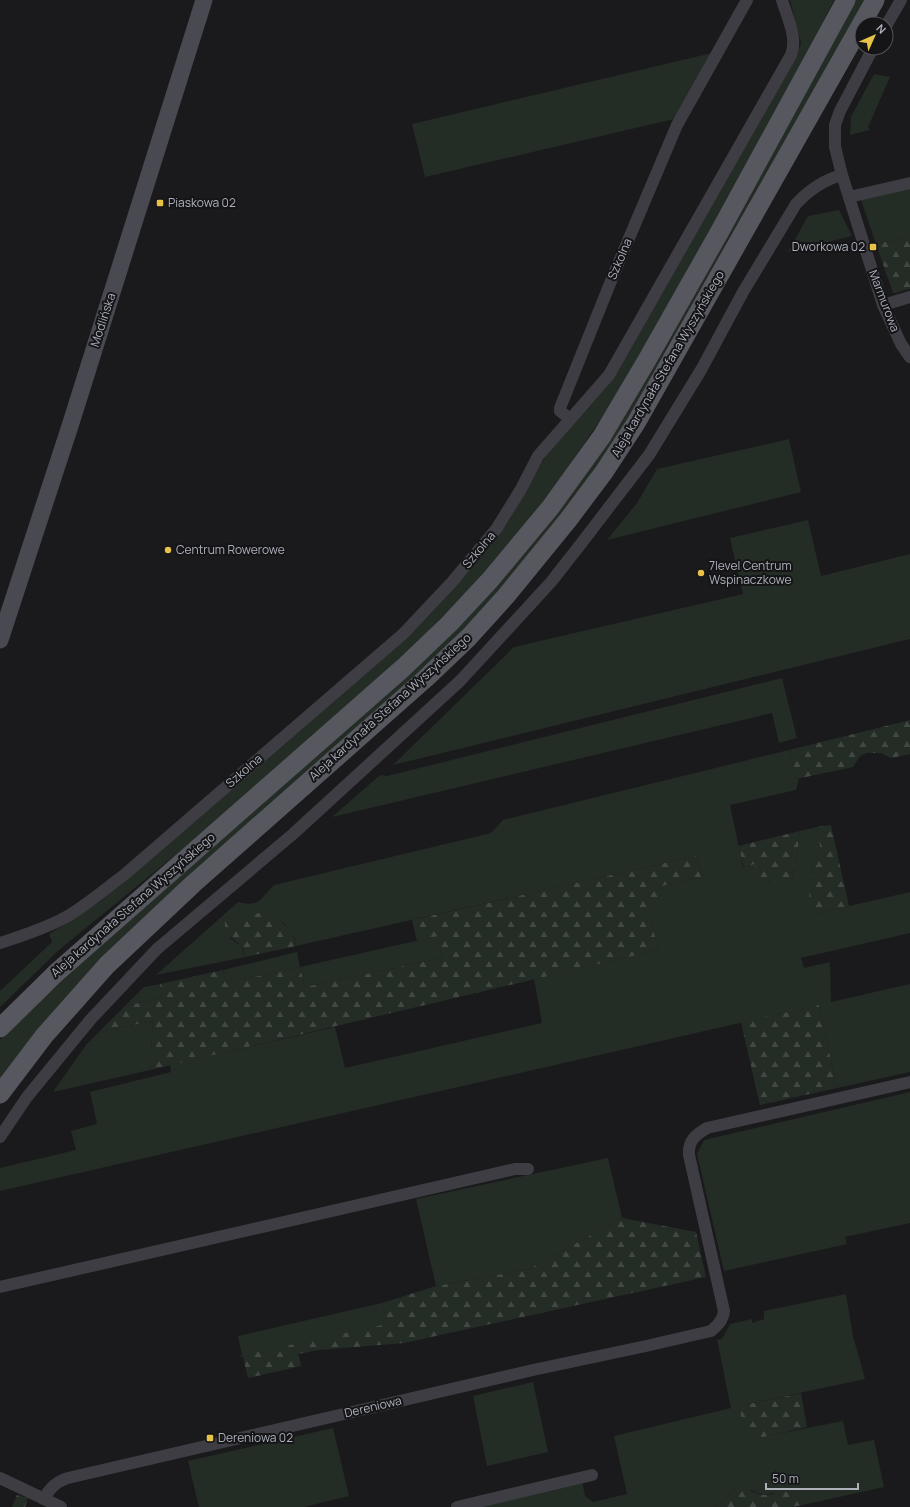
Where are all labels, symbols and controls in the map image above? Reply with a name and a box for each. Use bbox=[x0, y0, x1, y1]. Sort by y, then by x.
north arrow bbox=[854, 16, 894, 56]
text: N bbox=[873, 20, 890, 37]
place label: Piaskowa 02 bbox=[168, 194, 236, 211]
marker: Piaskowa 02 bbox=[155, 198, 165, 208]
street label: Szkolna bbox=[603, 236, 636, 282]
place label: Dworkowa 02 bbox=[792, 238, 865, 255]
marker: Dworkowa 02 bbox=[868, 242, 878, 252]
street label: Aleja kardynała Stefana Wyszyńskiego bbox=[607, 267, 728, 460]
street label: Marmurowa bbox=[865, 267, 904, 334]
street label: Modlińska bbox=[86, 291, 119, 349]
street label: Szkolna bbox=[458, 528, 499, 572]
place label: Centrum Rowerowe bbox=[176, 541, 285, 558]
marker: Centrum Rowerowe bbox=[163, 545, 173, 555]
place label: 7level Centrum Wspinaczkowe bbox=[709, 557, 792, 588]
marker: 7level Centrum Wspinaczkowe bbox=[696, 568, 706, 578]
street label: Aleja kardynała Stefana Wyszyńskiego bbox=[305, 629, 474, 784]
street label: Szkolna bbox=[222, 750, 266, 791]
street label: Aleja kardynała Stefana Wyszyńskiego bbox=[47, 828, 218, 981]
street label: Dereniowa bbox=[343, 1392, 403, 1421]
place label: Dereniowa 02 bbox=[218, 1429, 293, 1446]
marker: Dereniowa 02 bbox=[205, 1433, 215, 1443]
scale bar bbox=[766, 1465, 858, 1491]
text: 50 m bbox=[772, 1470, 799, 1487]

